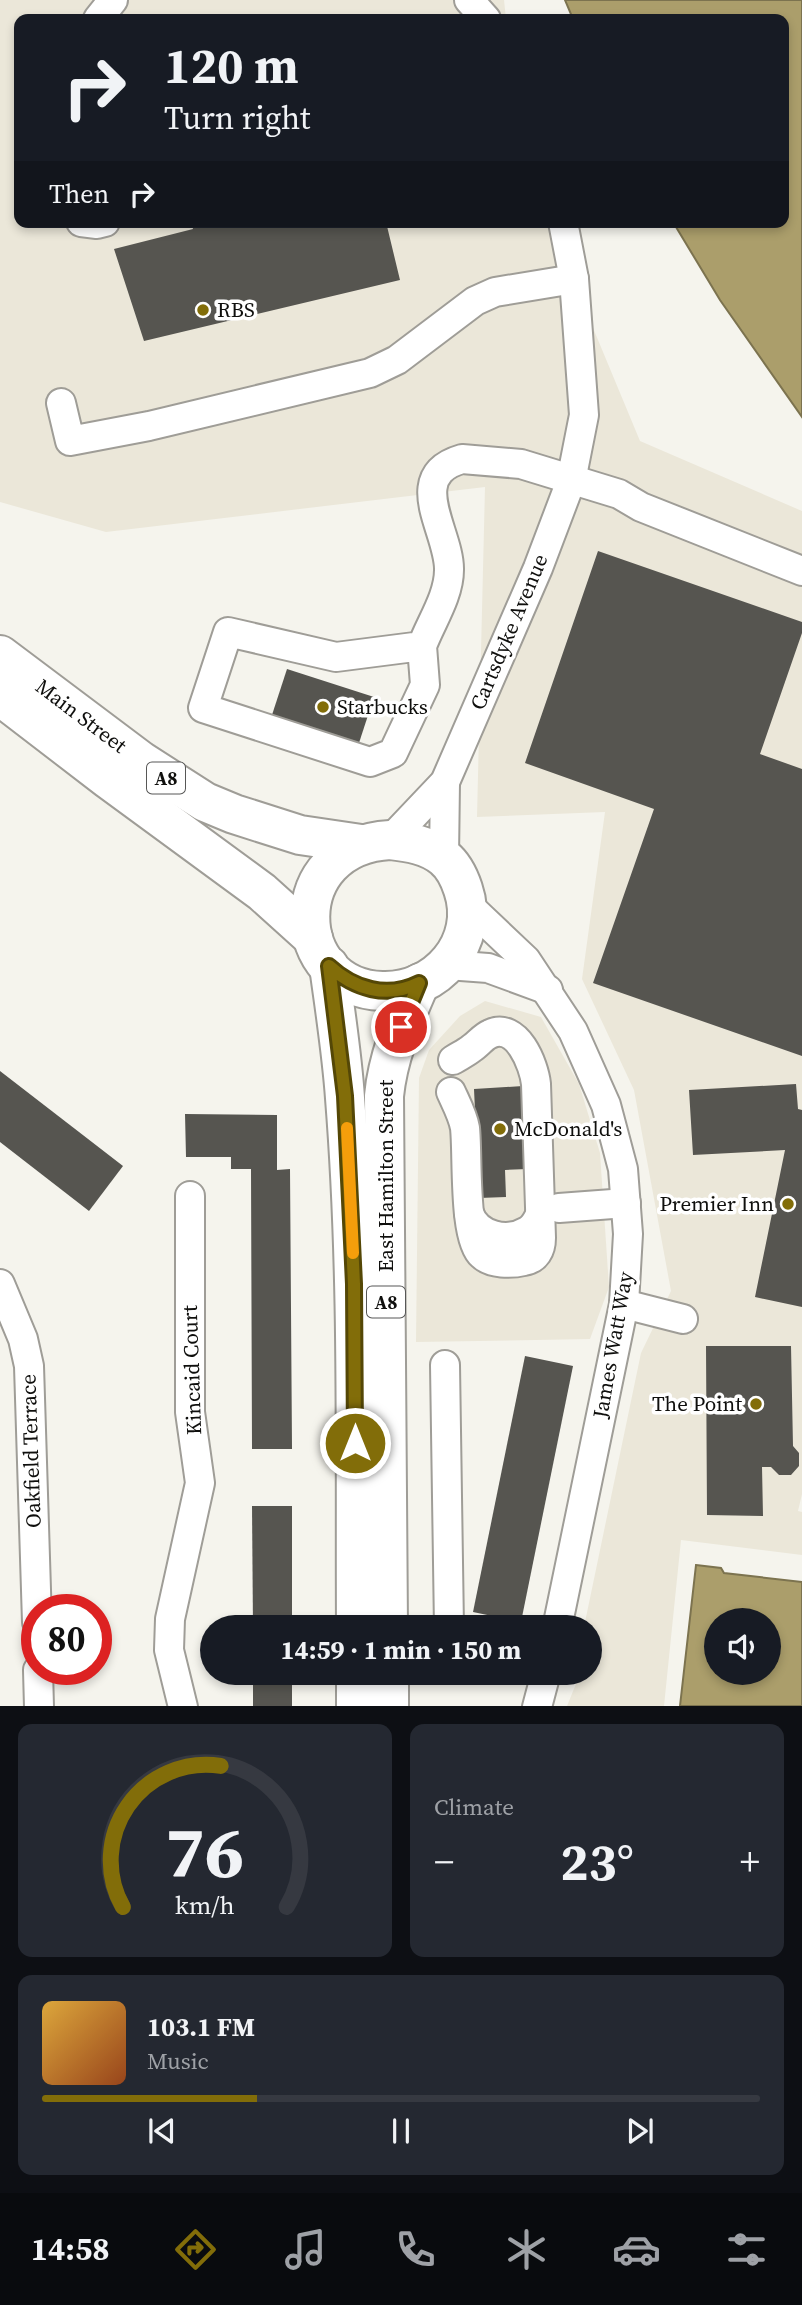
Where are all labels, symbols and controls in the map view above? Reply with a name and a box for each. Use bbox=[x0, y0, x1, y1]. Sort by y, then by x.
text: 120 m bbox=[164, 32, 299, 99]
icon: right bbox=[49, 42, 140, 133]
text: Turn right bbox=[164, 96, 310, 140]
icon: right bbox=[123, 175, 161, 213]
text: Then bbox=[49, 176, 109, 212]
place label: RBS bbox=[217, 295, 255, 324]
marker: RBS bbox=[195, 302, 211, 318]
street label: Cartsdyke Avenue bbox=[463, 549, 554, 714]
street label: Main Street bbox=[30, 672, 133, 760]
place label: Starbucks bbox=[337, 692, 428, 721]
marker: Starbucks bbox=[315, 699, 331, 715]
road number: A8 bbox=[147, 762, 185, 793]
pin bbox=[371, 997, 431, 1057]
icon: arrive bbox=[382, 1008, 420, 1046]
street label: East Hamilton Street bbox=[371, 1080, 400, 1272]
place label: McDonald's bbox=[514, 1114, 622, 1143]
marker: McDonald's bbox=[492, 1121, 508, 1137]
place label: Premier Inn bbox=[660, 1189, 774, 1218]
marker: Premier Inn bbox=[780, 1196, 796, 1212]
street label: James Watt Way bbox=[585, 1269, 640, 1421]
road number: A8 bbox=[367, 1286, 405, 1318]
street label: Kincaid Court bbox=[175, 1304, 208, 1435]
street label: Oakfield Terrace bbox=[13, 1374, 48, 1528]
place label: The Point bbox=[652, 1389, 742, 1418]
marker: The Point bbox=[748, 1396, 764, 1412]
position arrow bbox=[318, 1406, 392, 1480]
speed limit sign: 80 bbox=[21, 1594, 112, 1685]
map controls bbox=[704, 1608, 781, 1685]
button: sound bbox=[704, 1608, 781, 1685]
text: 14:59 · 1 min · 150 m bbox=[281, 1632, 521, 1668]
text: Climate bbox=[434, 1791, 514, 1823]
text: 76 bbox=[166, 1802, 244, 1901]
text: 23° bbox=[560, 1826, 634, 1897]
text: − bbox=[434, 1836, 454, 1888]
text: + bbox=[740, 1836, 760, 1888]
text: km/h bbox=[175, 1887, 235, 1921]
text: 103.1 FM bbox=[147, 2009, 255, 2045]
text: Music bbox=[147, 2045, 209, 2077]
icon: previous bbox=[143, 2112, 181, 2150]
icon: pause bbox=[382, 2112, 420, 2150]
icon: next bbox=[621, 2112, 659, 2150]
icon: directions bbox=[171, 2225, 220, 2274]
icon: music bbox=[281, 2225, 330, 2274]
icon: phone bbox=[391, 2225, 440, 2274]
icon: climate bbox=[502, 2225, 551, 2274]
icon: car bbox=[612, 2225, 661, 2274]
icon: filters bbox=[722, 2225, 771, 2274]
text: 14:58 bbox=[31, 2227, 110, 2271]

